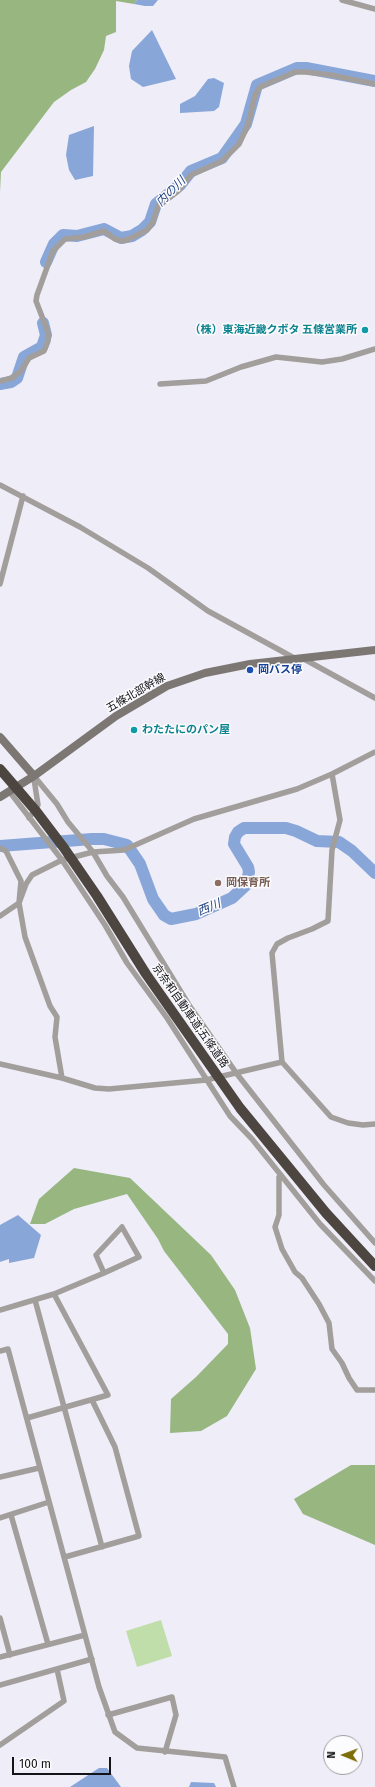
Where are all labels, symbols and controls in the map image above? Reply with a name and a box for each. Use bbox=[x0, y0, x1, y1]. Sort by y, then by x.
water label: 内の川 bbox=[153, 174, 189, 210]
place label: （株）東海近畿クボタ 五條営業所 bbox=[189, 323, 357, 337]
marker: （株）東海近畿クボタ 五條営業所 bbox=[360, 325, 370, 335]
place label: 岡バス停 bbox=[258, 663, 302, 677]
marker: 岡バス停 bbox=[245, 665, 255, 675]
street label: 五條北部幹線 bbox=[104, 671, 168, 715]
place label: わたたにのパン屋 bbox=[142, 723, 230, 737]
marker: わたたにのパン屋 bbox=[129, 725, 139, 735]
place label: 岡保育所 bbox=[226, 876, 270, 890]
marker: 岡保育所 bbox=[213, 878, 223, 888]
water label: 西川 bbox=[195, 897, 223, 919]
street label: 京奈和自動車道;五條道路 bbox=[149, 962, 231, 1070]
north arrow bbox=[323, 1735, 363, 1775]
scale bar bbox=[14, 1749, 113, 1775]
text: N bbox=[325, 1751, 338, 1759]
text: 100 m bbox=[19, 1757, 51, 1771]

